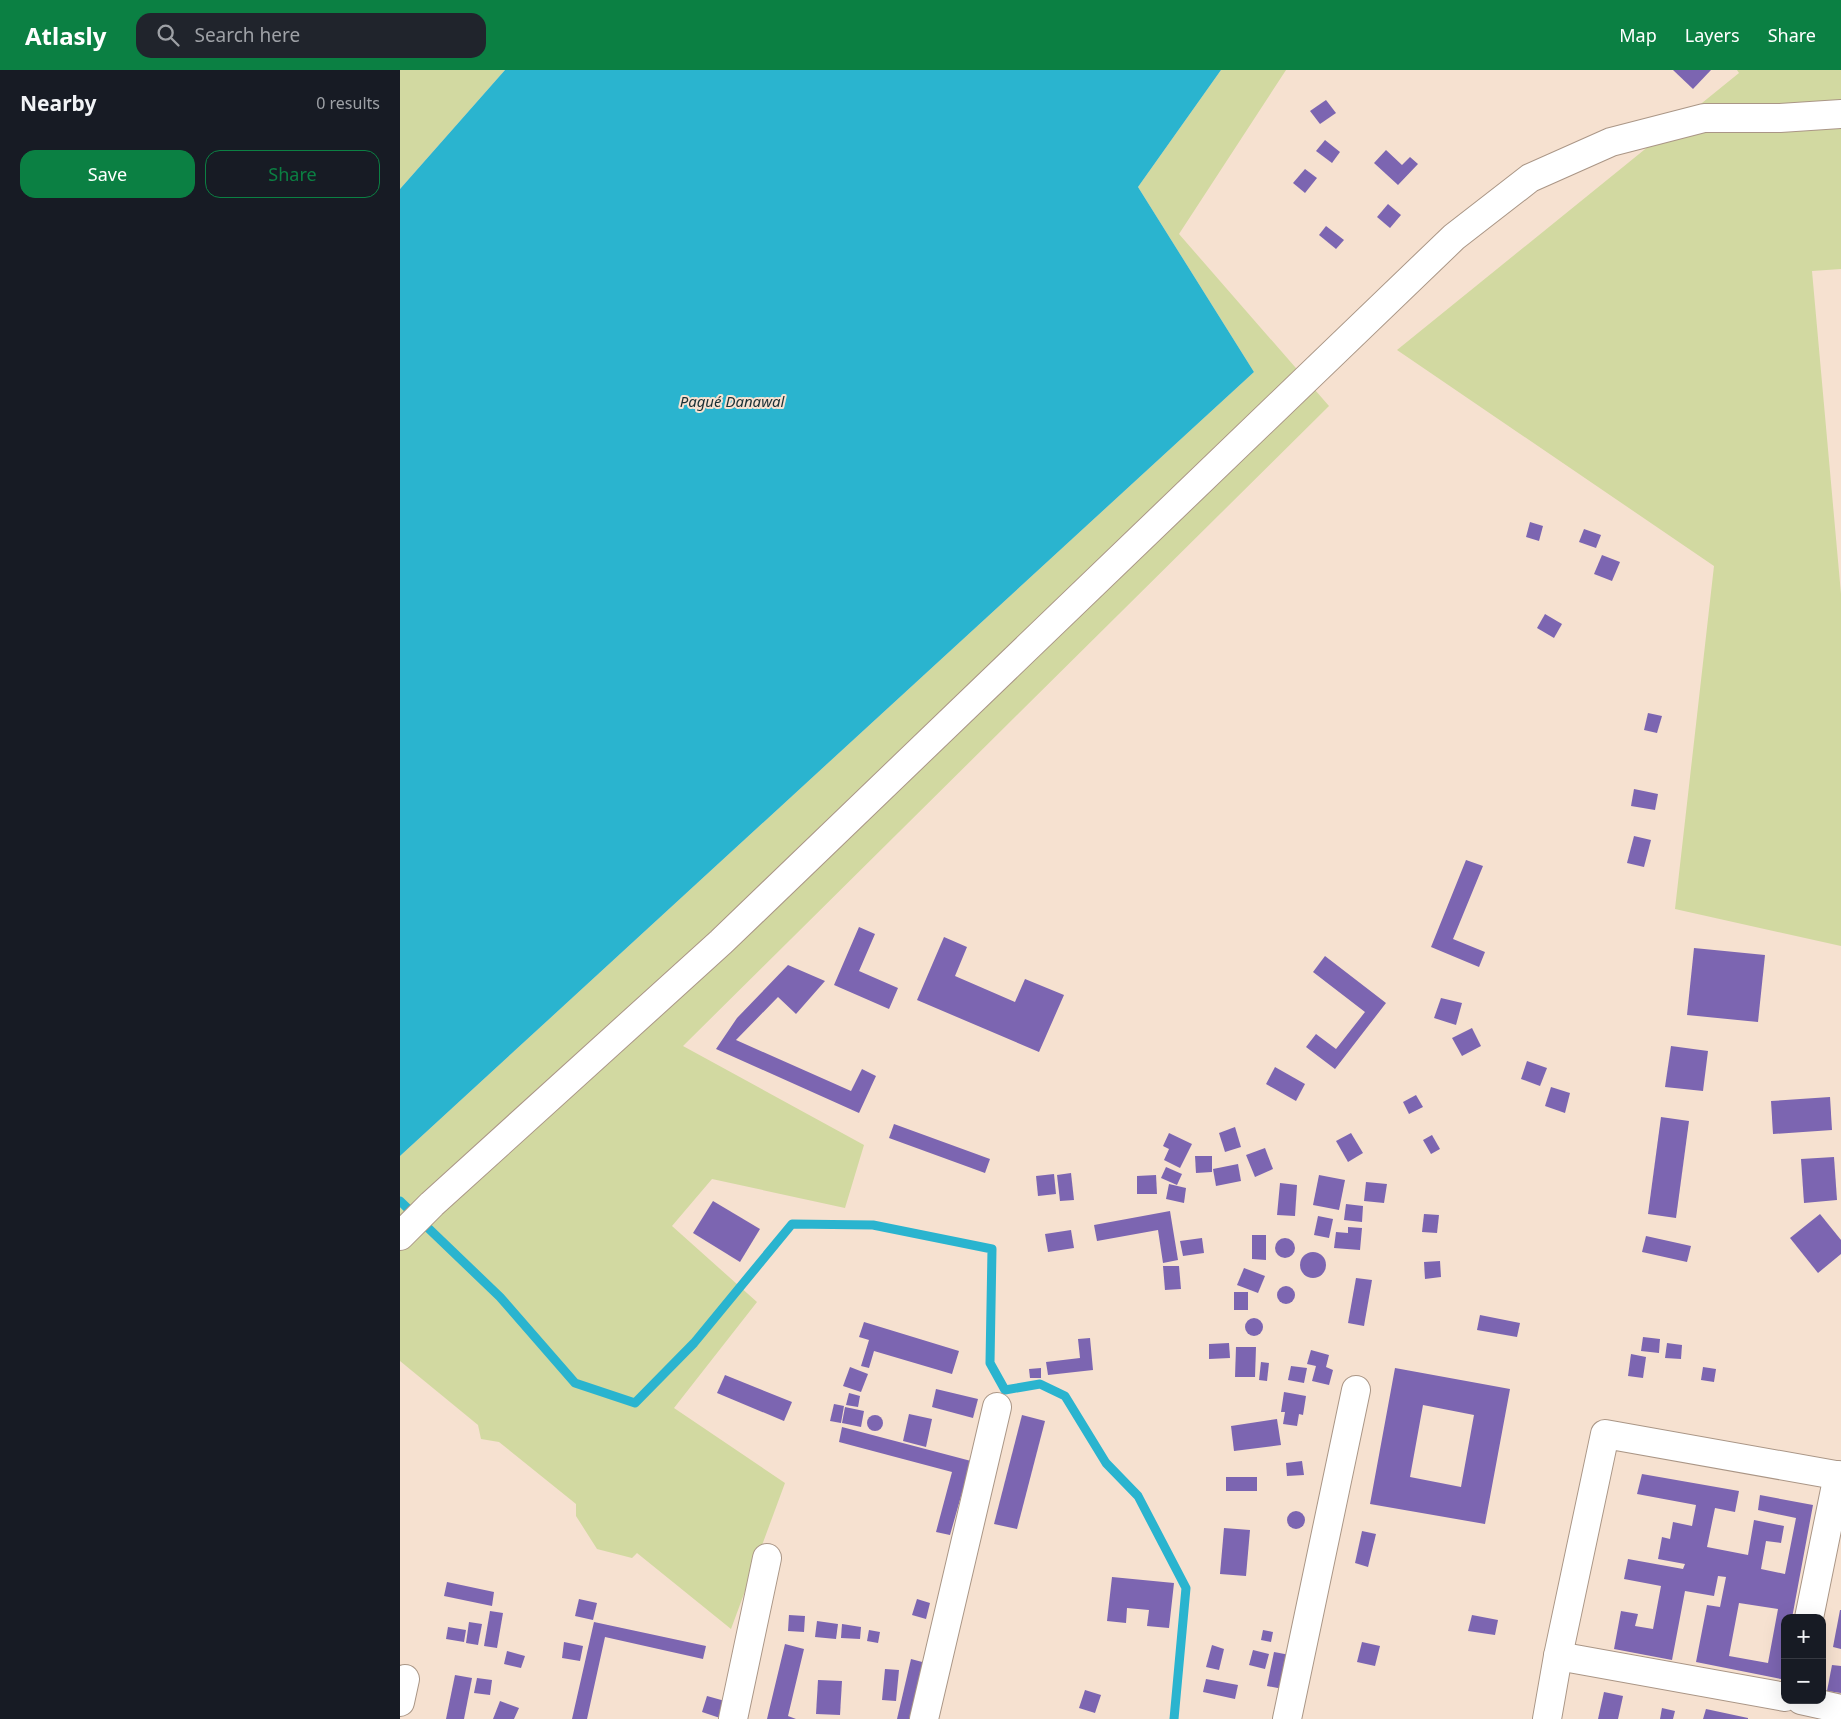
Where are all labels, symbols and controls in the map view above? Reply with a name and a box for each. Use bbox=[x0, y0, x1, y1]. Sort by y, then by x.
search box bbox=[136, 13, 486, 58]
text: Atlasly bbox=[25, 19, 106, 52]
icon: search bbox=[154, 21, 182, 49]
text: Search here bbox=[194, 22, 300, 48]
text: Map bbox=[1619, 23, 1657, 47]
text: Layers bbox=[1685, 23, 1740, 47]
text: Share bbox=[1768, 23, 1816, 47]
text: Nearby bbox=[20, 89, 96, 117]
text: 0 results bbox=[316, 92, 380, 114]
button: Save bbox=[20, 150, 195, 198]
button: Share bbox=[205, 150, 380, 198]
water label: Pagué Danawal bbox=[680, 391, 786, 411]
map controls bbox=[1781, 1614, 1826, 1704]
button: + bbox=[1781, 1614, 1826, 1659]
button: − bbox=[1781, 1659, 1826, 1704]

